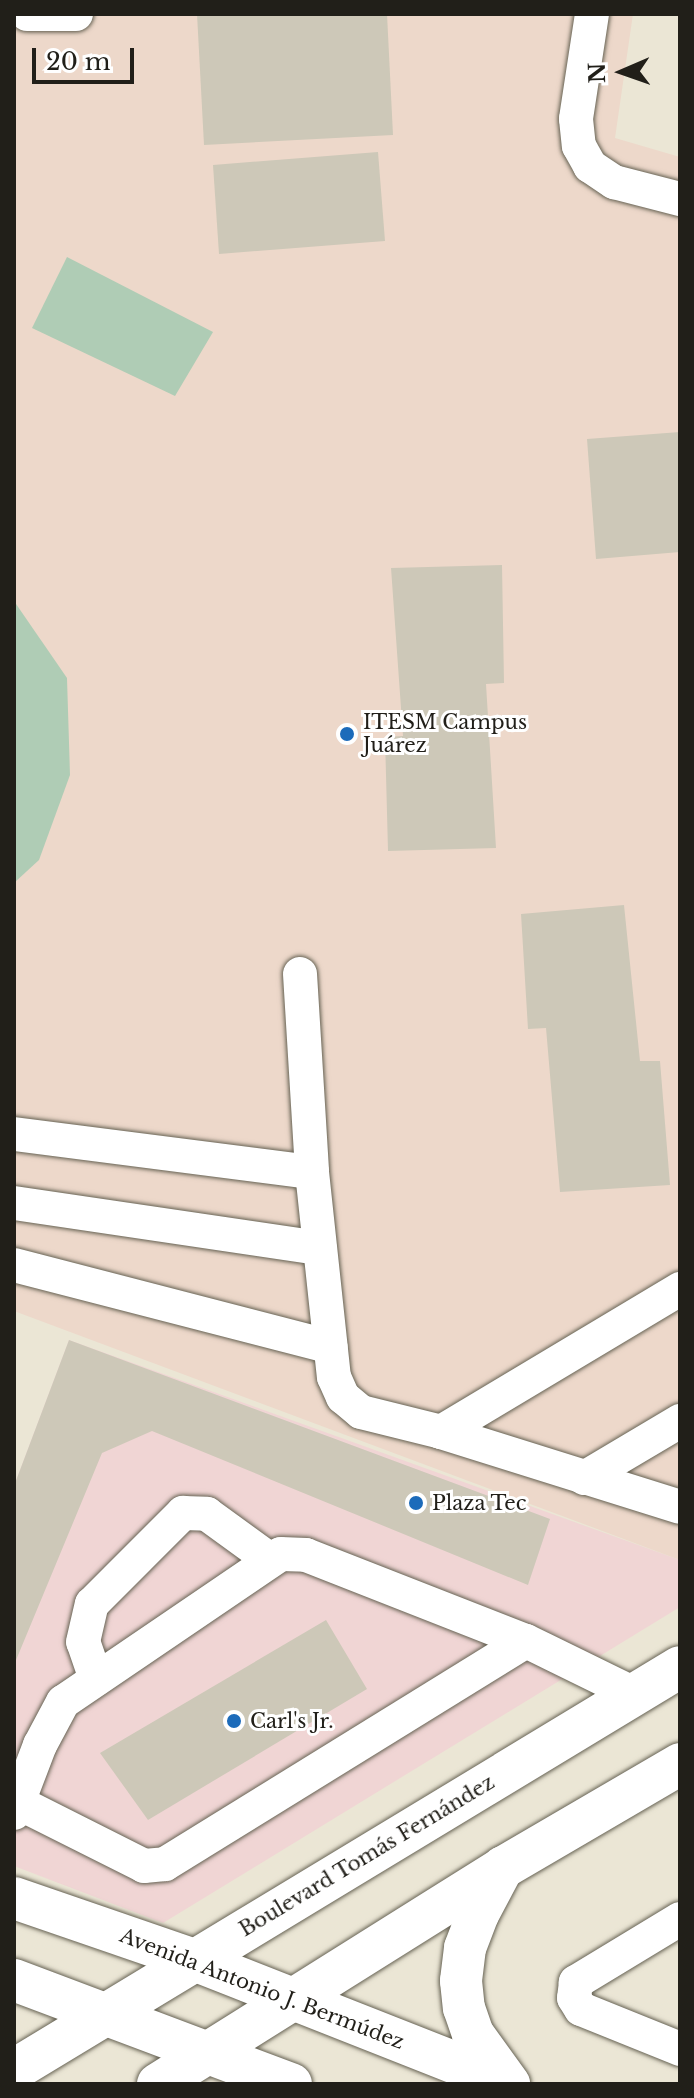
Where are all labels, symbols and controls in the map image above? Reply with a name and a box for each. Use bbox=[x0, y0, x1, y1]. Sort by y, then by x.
scale bar bbox=[36, 32, 138, 82]
north arrow bbox=[582, 32, 662, 112]
text: 20 m bbox=[46, 47, 111, 76]
text: N bbox=[584, 62, 611, 84]
place label: ITESM Campus Juárez bbox=[363, 710, 527, 757]
marker: ITESM Campus Juárez bbox=[338, 725, 356, 743]
place label: Plaza Tec bbox=[432, 1491, 527, 1515]
marker: Plaza Tec bbox=[407, 1494, 425, 1512]
place label: Carl's Jr. bbox=[250, 1709, 334, 1733]
marker: Carl's Jr. bbox=[225, 1712, 243, 1730]
street label: Boulevard Tomás Fernández bbox=[235, 1770, 499, 1942]
street label: Avenida Antonio J. Bermúdez bbox=[116, 1923, 408, 2055]

